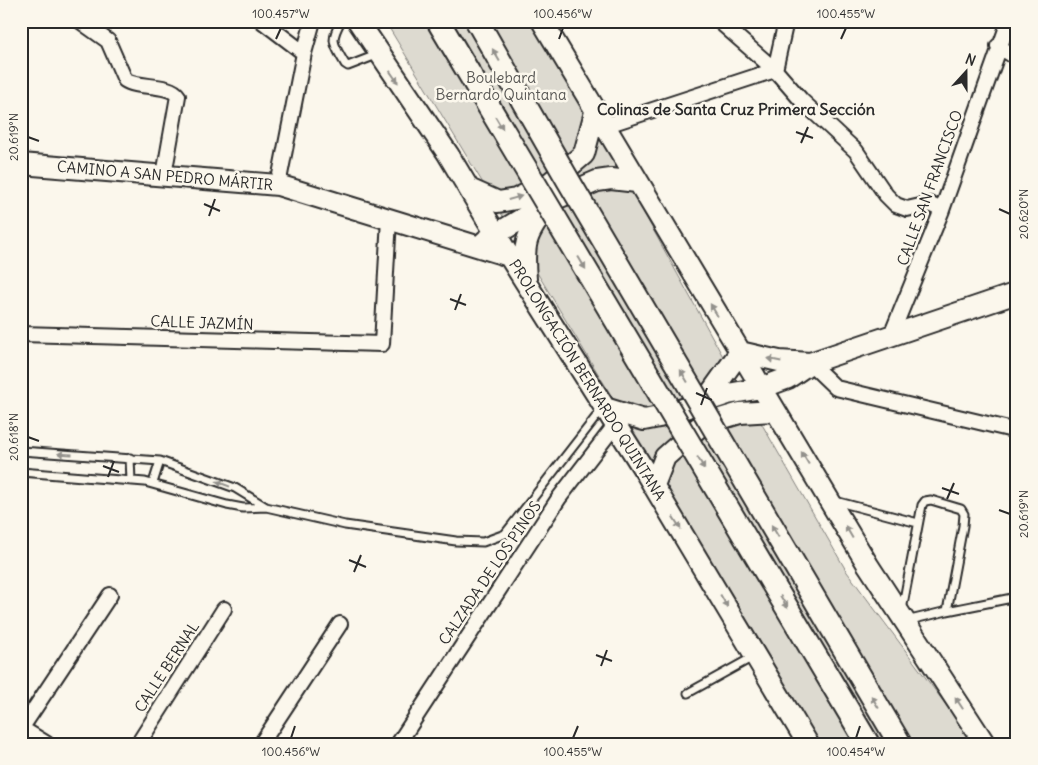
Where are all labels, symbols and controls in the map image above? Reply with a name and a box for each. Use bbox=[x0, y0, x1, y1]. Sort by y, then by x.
text: 100.457°W bbox=[252, 6, 310, 21]
text: 100.456°W bbox=[534, 6, 592, 21]
text: 100.455°W bbox=[817, 6, 875, 21]
one-way arrow bbox=[492, 47, 500, 62]
north arrow bbox=[940, 48, 990, 98]
text: N bbox=[963, 50, 978, 70]
park label: Boulebard Bernardo Quintana bbox=[436, 68, 567, 104]
one-way arrow bbox=[389, 70, 399, 84]
district label: Colinas de Santa Cruz Primera Sección bbox=[597, 99, 875, 119]
street label: CALLE SAN FRANCISCO bbox=[893, 107, 967, 268]
text: 20.619°N bbox=[6, 113, 21, 161]
one-way arrow bbox=[494, 117, 503, 130]
street label: CAMINO A SAN PEDRO MÁRTIR bbox=[56, 157, 274, 194]
text: 20.620°N bbox=[1016, 189, 1031, 239]
one-way arrow bbox=[507, 194, 522, 202]
street label: PROLONGACIÓN BERNARDO QUINTANA bbox=[505, 255, 671, 504]
one-way arrow bbox=[577, 256, 586, 269]
one-way arrow bbox=[710, 304, 719, 317]
street label: CALLE JAZMÍN bbox=[150, 311, 254, 334]
one-way arrow bbox=[766, 355, 782, 363]
one-way arrow bbox=[679, 370, 688, 383]
text: 20.618°N bbox=[6, 413, 21, 461]
one-way arrow bbox=[57, 449, 73, 457]
one-way arrow bbox=[800, 452, 809, 465]
one-way arrow bbox=[696, 456, 705, 469]
one-way arrow bbox=[216, 480, 231, 487]
text: 20.619°N bbox=[1016, 490, 1031, 538]
street label: CALZADA DE LOS PINOS bbox=[434, 497, 545, 648]
one-way arrow bbox=[673, 517, 682, 530]
one-way arrow bbox=[771, 525, 780, 538]
one-way arrow bbox=[845, 525, 853, 540]
one-way arrow bbox=[720, 595, 729, 608]
one-way arrow bbox=[779, 596, 788, 609]
street label: CALLE BERNAL bbox=[130, 618, 203, 716]
one-way arrow bbox=[870, 695, 879, 708]
one-way arrow bbox=[954, 696, 963, 710]
text: 100.456°W bbox=[262, 744, 320, 759]
text: 100.455°W bbox=[544, 744, 602, 759]
text: 100.454°W bbox=[827, 744, 885, 759]

